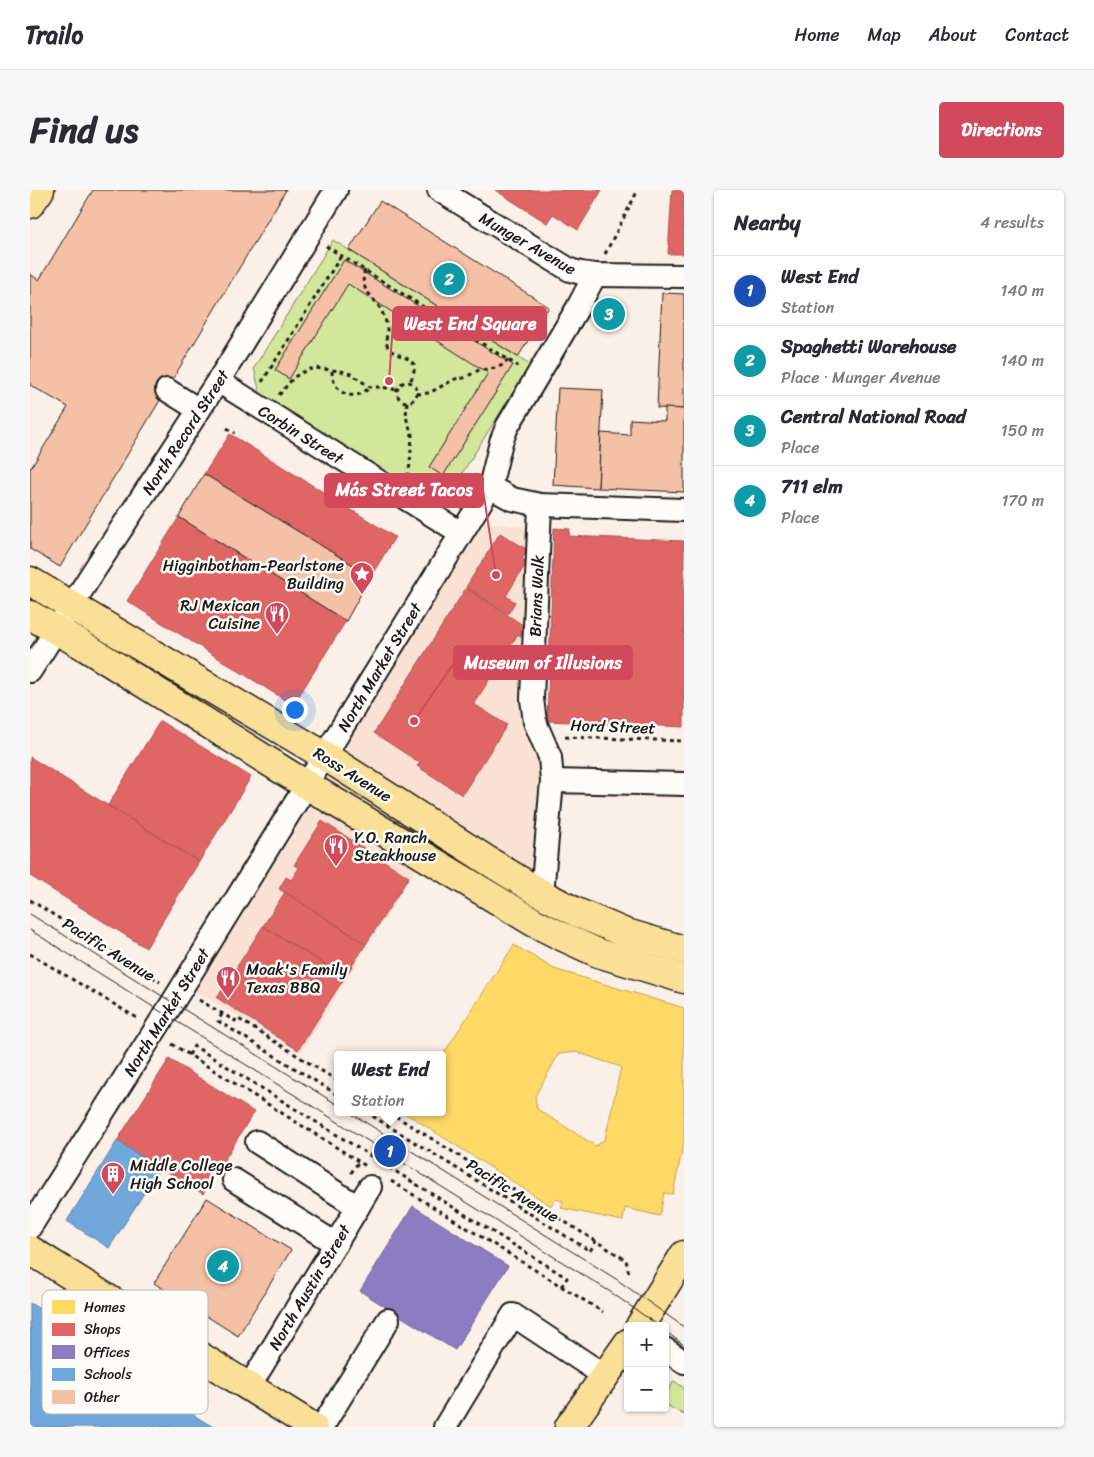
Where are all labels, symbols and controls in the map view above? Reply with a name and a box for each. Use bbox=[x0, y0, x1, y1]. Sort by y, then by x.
text: Trailo bbox=[25, 14, 83, 56]
text: Home bbox=[795, 19, 840, 51]
text: Map bbox=[868, 19, 901, 51]
text: About bbox=[929, 19, 977, 51]
text: Contact bbox=[1005, 19, 1069, 51]
text: Find us bbox=[30, 99, 138, 161]
button: Directions bbox=[939, 102, 1064, 158]
street label: Munger Avenue bbox=[474, 204, 582, 283]
text: Nearby bbox=[734, 204, 800, 242]
text: 4 results bbox=[980, 208, 1044, 237]
pin: 2 bbox=[433, 260, 465, 298]
text: West End bbox=[781, 260, 858, 293]
text: 1 bbox=[747, 276, 753, 305]
text: 140 m bbox=[1001, 276, 1044, 305]
text: Station bbox=[781, 293, 834, 322]
pin: 3 bbox=[593, 295, 625, 333]
callout: West End Square bbox=[393, 307, 546, 340]
text: West End Square bbox=[404, 308, 537, 340]
text: Spaghetti Warehouse bbox=[781, 330, 957, 363]
text: 2 bbox=[745, 346, 755, 375]
text: 140 m bbox=[1001, 346, 1044, 375]
street label: North Record Street bbox=[134, 363, 237, 501]
text: Place · Munger Avenue bbox=[781, 363, 940, 392]
street label: Corbin Street bbox=[252, 397, 350, 473]
text: Central National Road bbox=[781, 400, 966, 433]
text: 3 bbox=[746, 416, 754, 445]
text: 150 m bbox=[1001, 416, 1044, 445]
text: Place bbox=[781, 433, 820, 462]
text: 711 elm bbox=[781, 470, 843, 503]
callout: Más Street Tacos bbox=[325, 474, 483, 507]
text: Más Street Tacos bbox=[334, 474, 473, 506]
text: 4 bbox=[745, 486, 755, 515]
text: 170 m bbox=[1001, 486, 1044, 515]
text: Place bbox=[781, 503, 820, 532]
place label: Higginbotham-Pearlstone Building bbox=[163, 551, 344, 598]
street label: Brians Walk bbox=[521, 554, 552, 637]
place icon: Higginbotham-Pearlstone Building bbox=[349, 561, 375, 595]
place label: RJ Mexican Cuisine bbox=[180, 591, 260, 638]
street label: North Market Street bbox=[329, 596, 430, 738]
restaurant icon: RJ Mexican Cuisine bbox=[264, 601, 290, 635]
callout: Museum of Illusions bbox=[454, 646, 632, 679]
text: Museum of Illusions bbox=[463, 647, 623, 679]
your location bbox=[282, 697, 308, 723]
street label: Hord Street bbox=[570, 711, 656, 742]
street label: Ross Avenue bbox=[308, 739, 398, 810]
place label: Y.O. Ranch Steakhouse bbox=[354, 823, 436, 870]
restaurant icon: Y.O. Ranch Steakhouse bbox=[323, 833, 349, 867]
street label: Pacific Avenue bbox=[56, 909, 161, 990]
street label: North Market Street bbox=[115, 942, 218, 1082]
place label: Moak's Family Texas BBQ bbox=[246, 955, 348, 1002]
restaurant icon: Moak's Family Texas BBQ bbox=[215, 965, 241, 999]
popup bbox=[334, 1051, 446, 1116]
text: West End bbox=[351, 1053, 429, 1086]
text: Station bbox=[351, 1086, 404, 1115]
pin: 1 bbox=[374, 1132, 406, 1170]
street label: Pacific Avenue bbox=[460, 1150, 565, 1231]
place label: Middle College High School bbox=[130, 1151, 233, 1198]
building icon: Middle College High School bbox=[100, 1161, 126, 1195]
street label: North Austin Street bbox=[260, 1218, 359, 1356]
pin: 4 bbox=[207, 1247, 239, 1285]
legend bbox=[42, 1290, 208, 1414]
text: Homes bbox=[84, 1295, 126, 1320]
text: Shops bbox=[84, 1317, 121, 1342]
map controls bbox=[624, 1322, 669, 1412]
button: + bbox=[624, 1322, 669, 1367]
text: Offices bbox=[84, 1340, 131, 1365]
text: Schools bbox=[84, 1362, 132, 1387]
button: − bbox=[624, 1367, 669, 1412]
text: Other bbox=[84, 1385, 121, 1410]

